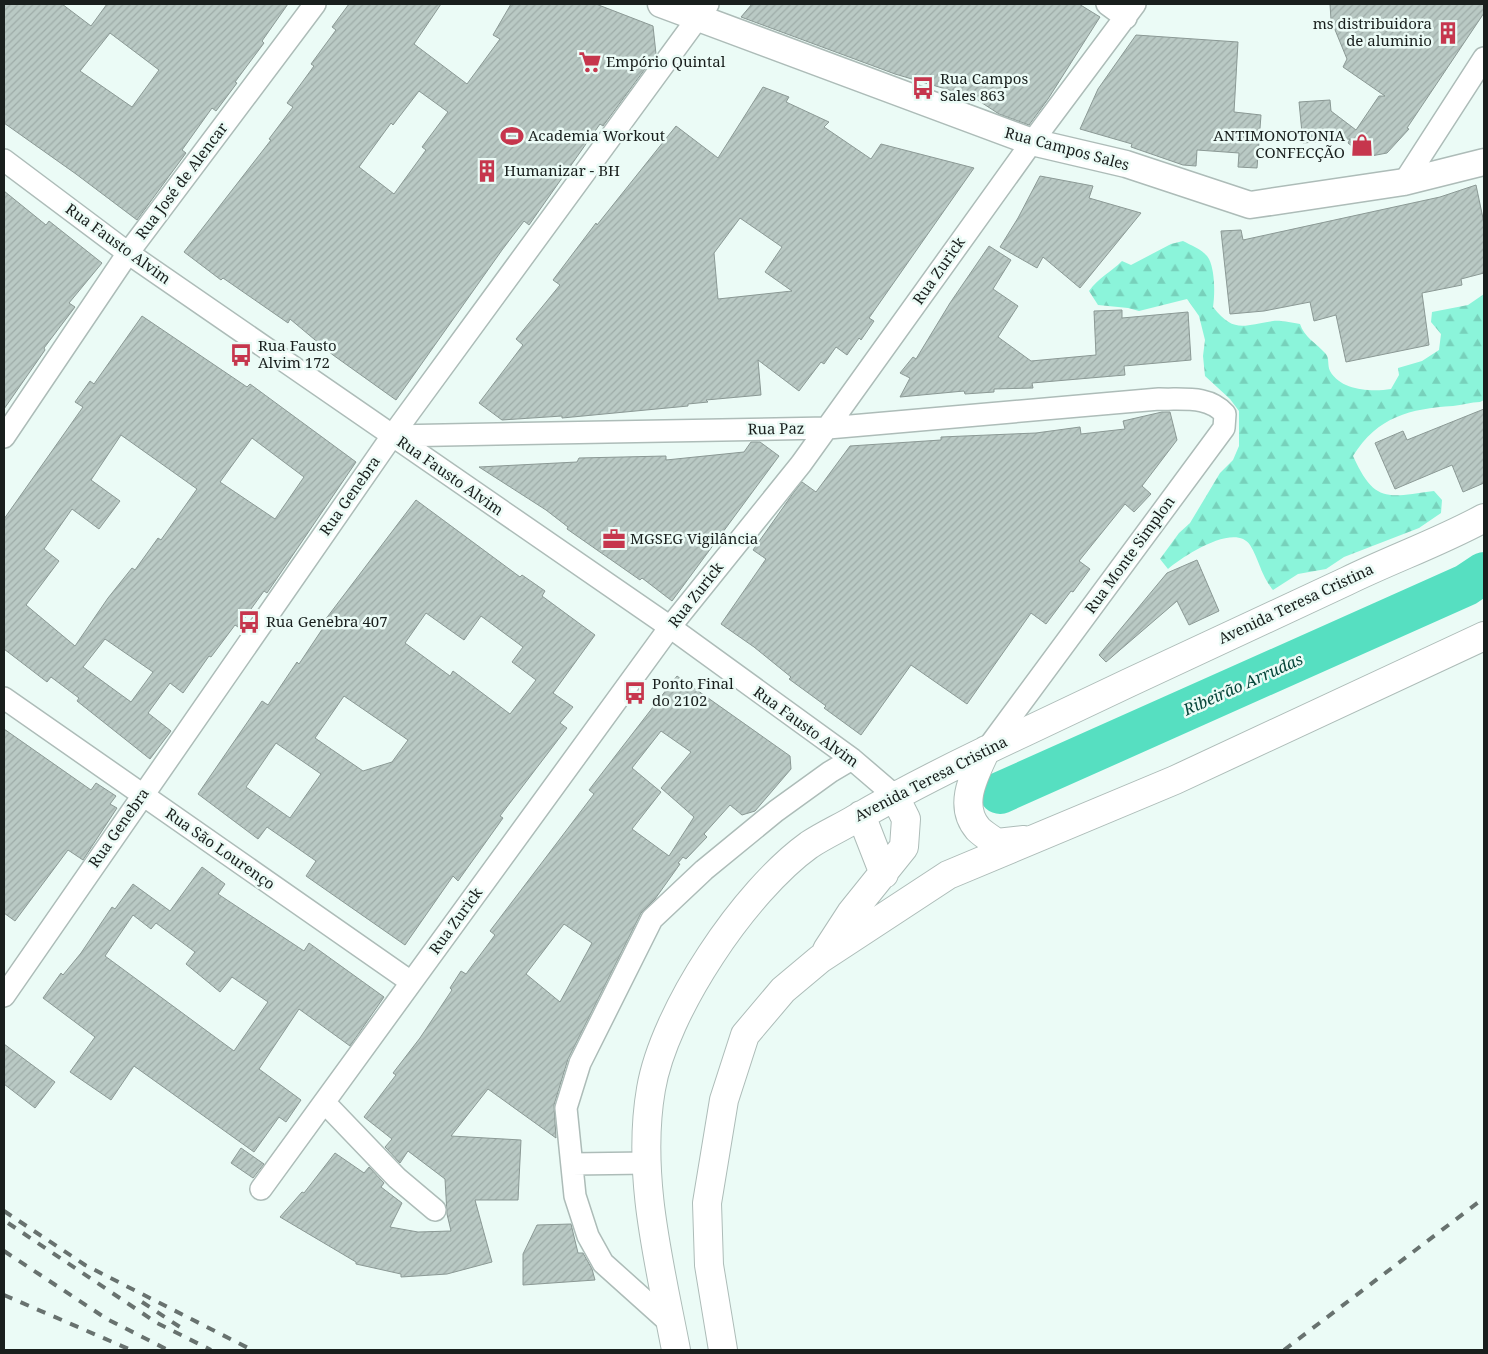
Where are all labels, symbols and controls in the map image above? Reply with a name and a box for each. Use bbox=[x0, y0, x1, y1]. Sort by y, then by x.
place label: ms distribuidora de aluminio bbox=[1313, 13, 1432, 50]
building icon: ms distribuidora de aluminio bbox=[1435, 20, 1461, 46]
supermarket icon: Empório Quintal bbox=[577, 49, 603, 75]
place label: Empório Quintal bbox=[606, 51, 726, 71]
place label: Rua Campos Sales 863 bbox=[940, 68, 1028, 105]
bus stop icon: Rua Campos Sales 863 bbox=[910, 75, 936, 101]
street label: Rua José de Alencar bbox=[131, 118, 232, 243]
street label: Rua Campos Sales bbox=[1003, 122, 1132, 174]
sports icon: Academia Workout bbox=[499, 123, 525, 149]
place label: Academia Workout bbox=[528, 125, 665, 145]
place label: ANTIMONOTONIA CONFECÇÃO bbox=[1213, 125, 1345, 162]
shop icon: ANTIMONOTONIA CONFECÇÃO bbox=[1349, 132, 1375, 158]
building icon: Humanizar - BH bbox=[474, 158, 500, 184]
place label: Humanizar - BH bbox=[504, 160, 620, 180]
street label: Rua Fausto Alvim bbox=[62, 198, 175, 288]
street label: Rua Zurick bbox=[908, 233, 969, 308]
place label: Rua Fausto Alvim 172 bbox=[258, 335, 337, 372]
bus stop icon: Rua Fausto Alvim 172 bbox=[228, 342, 254, 368]
street label: Rua Paz bbox=[747, 418, 805, 438]
street label: Rua Fausto Alvim bbox=[393, 431, 508, 519]
street label: Rua Genebra bbox=[314, 452, 384, 539]
street label: Rua Monte Simplon bbox=[1080, 491, 1179, 617]
office icon: MGSEG Vigilância bbox=[601, 526, 627, 552]
place label: MGSEG Vigilância bbox=[630, 528, 758, 548]
street label: Rua Zurick bbox=[663, 557, 727, 631]
street label: Avenida Teresa Cristina bbox=[1215, 558, 1376, 648]
bus stop icon: Rua Genebra 407 bbox=[236, 609, 262, 635]
place label: Rua Genebra 407 bbox=[266, 611, 388, 631]
water label: Ribeirão Arrudas bbox=[1179, 648, 1306, 721]
place label: Ponto Final do 2102 bbox=[652, 673, 734, 710]
bus stop icon: Ponto Final do 2102 bbox=[622, 680, 648, 706]
street label: Rua Fausto Alvim bbox=[750, 681, 863, 771]
street label: Avenida Teresa Cristina bbox=[851, 731, 1010, 825]
street label: Rua Genebra bbox=[83, 784, 153, 871]
street label: Rua São Lourenço bbox=[162, 803, 279, 893]
street label: Rua Zurick bbox=[424, 883, 486, 958]

